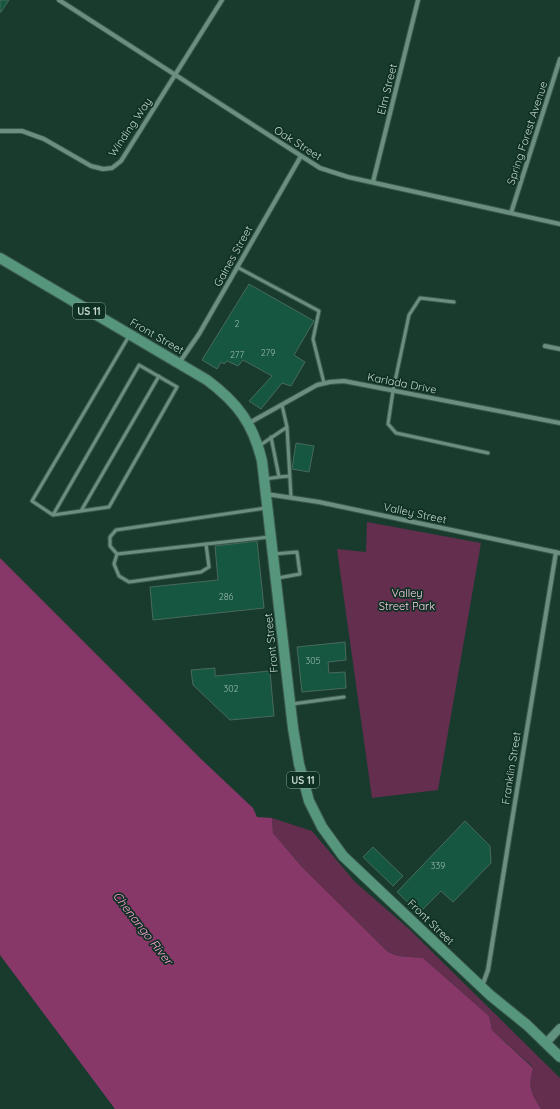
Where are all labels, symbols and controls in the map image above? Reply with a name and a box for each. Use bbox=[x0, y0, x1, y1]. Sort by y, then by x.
street label: Elm Street bbox=[374, 62, 400, 116]
street label: Spring Forest Avenue bbox=[504, 79, 550, 187]
street label: Winding Way bbox=[105, 95, 155, 159]
street label: Oak Street bbox=[271, 123, 325, 163]
street label: Gaines Street bbox=[210, 223, 256, 289]
road number: US 11 bbox=[73, 303, 105, 319]
street label: Front Street bbox=[128, 315, 187, 357]
house number: 2 bbox=[235, 318, 240, 329]
house number: 279 bbox=[261, 347, 275, 358]
house number: 277 bbox=[230, 349, 244, 360]
street label: Karlada Drive bbox=[366, 369, 438, 397]
street label: Valley Street bbox=[382, 499, 448, 527]
park label: Valley Street Park bbox=[379, 586, 435, 613]
house number: 286 bbox=[219, 591, 233, 602]
street label: Front Street bbox=[261, 612, 281, 674]
house number: 305 bbox=[306, 655, 321, 666]
house number: 302 bbox=[223, 683, 239, 694]
street label: Franklin Street bbox=[498, 730, 524, 805]
road number: US 11 bbox=[287, 772, 319, 788]
house number: 339 bbox=[431, 860, 445, 871]
water label: Chenango River bbox=[110, 888, 177, 969]
street label: Front Street bbox=[405, 896, 458, 948]

